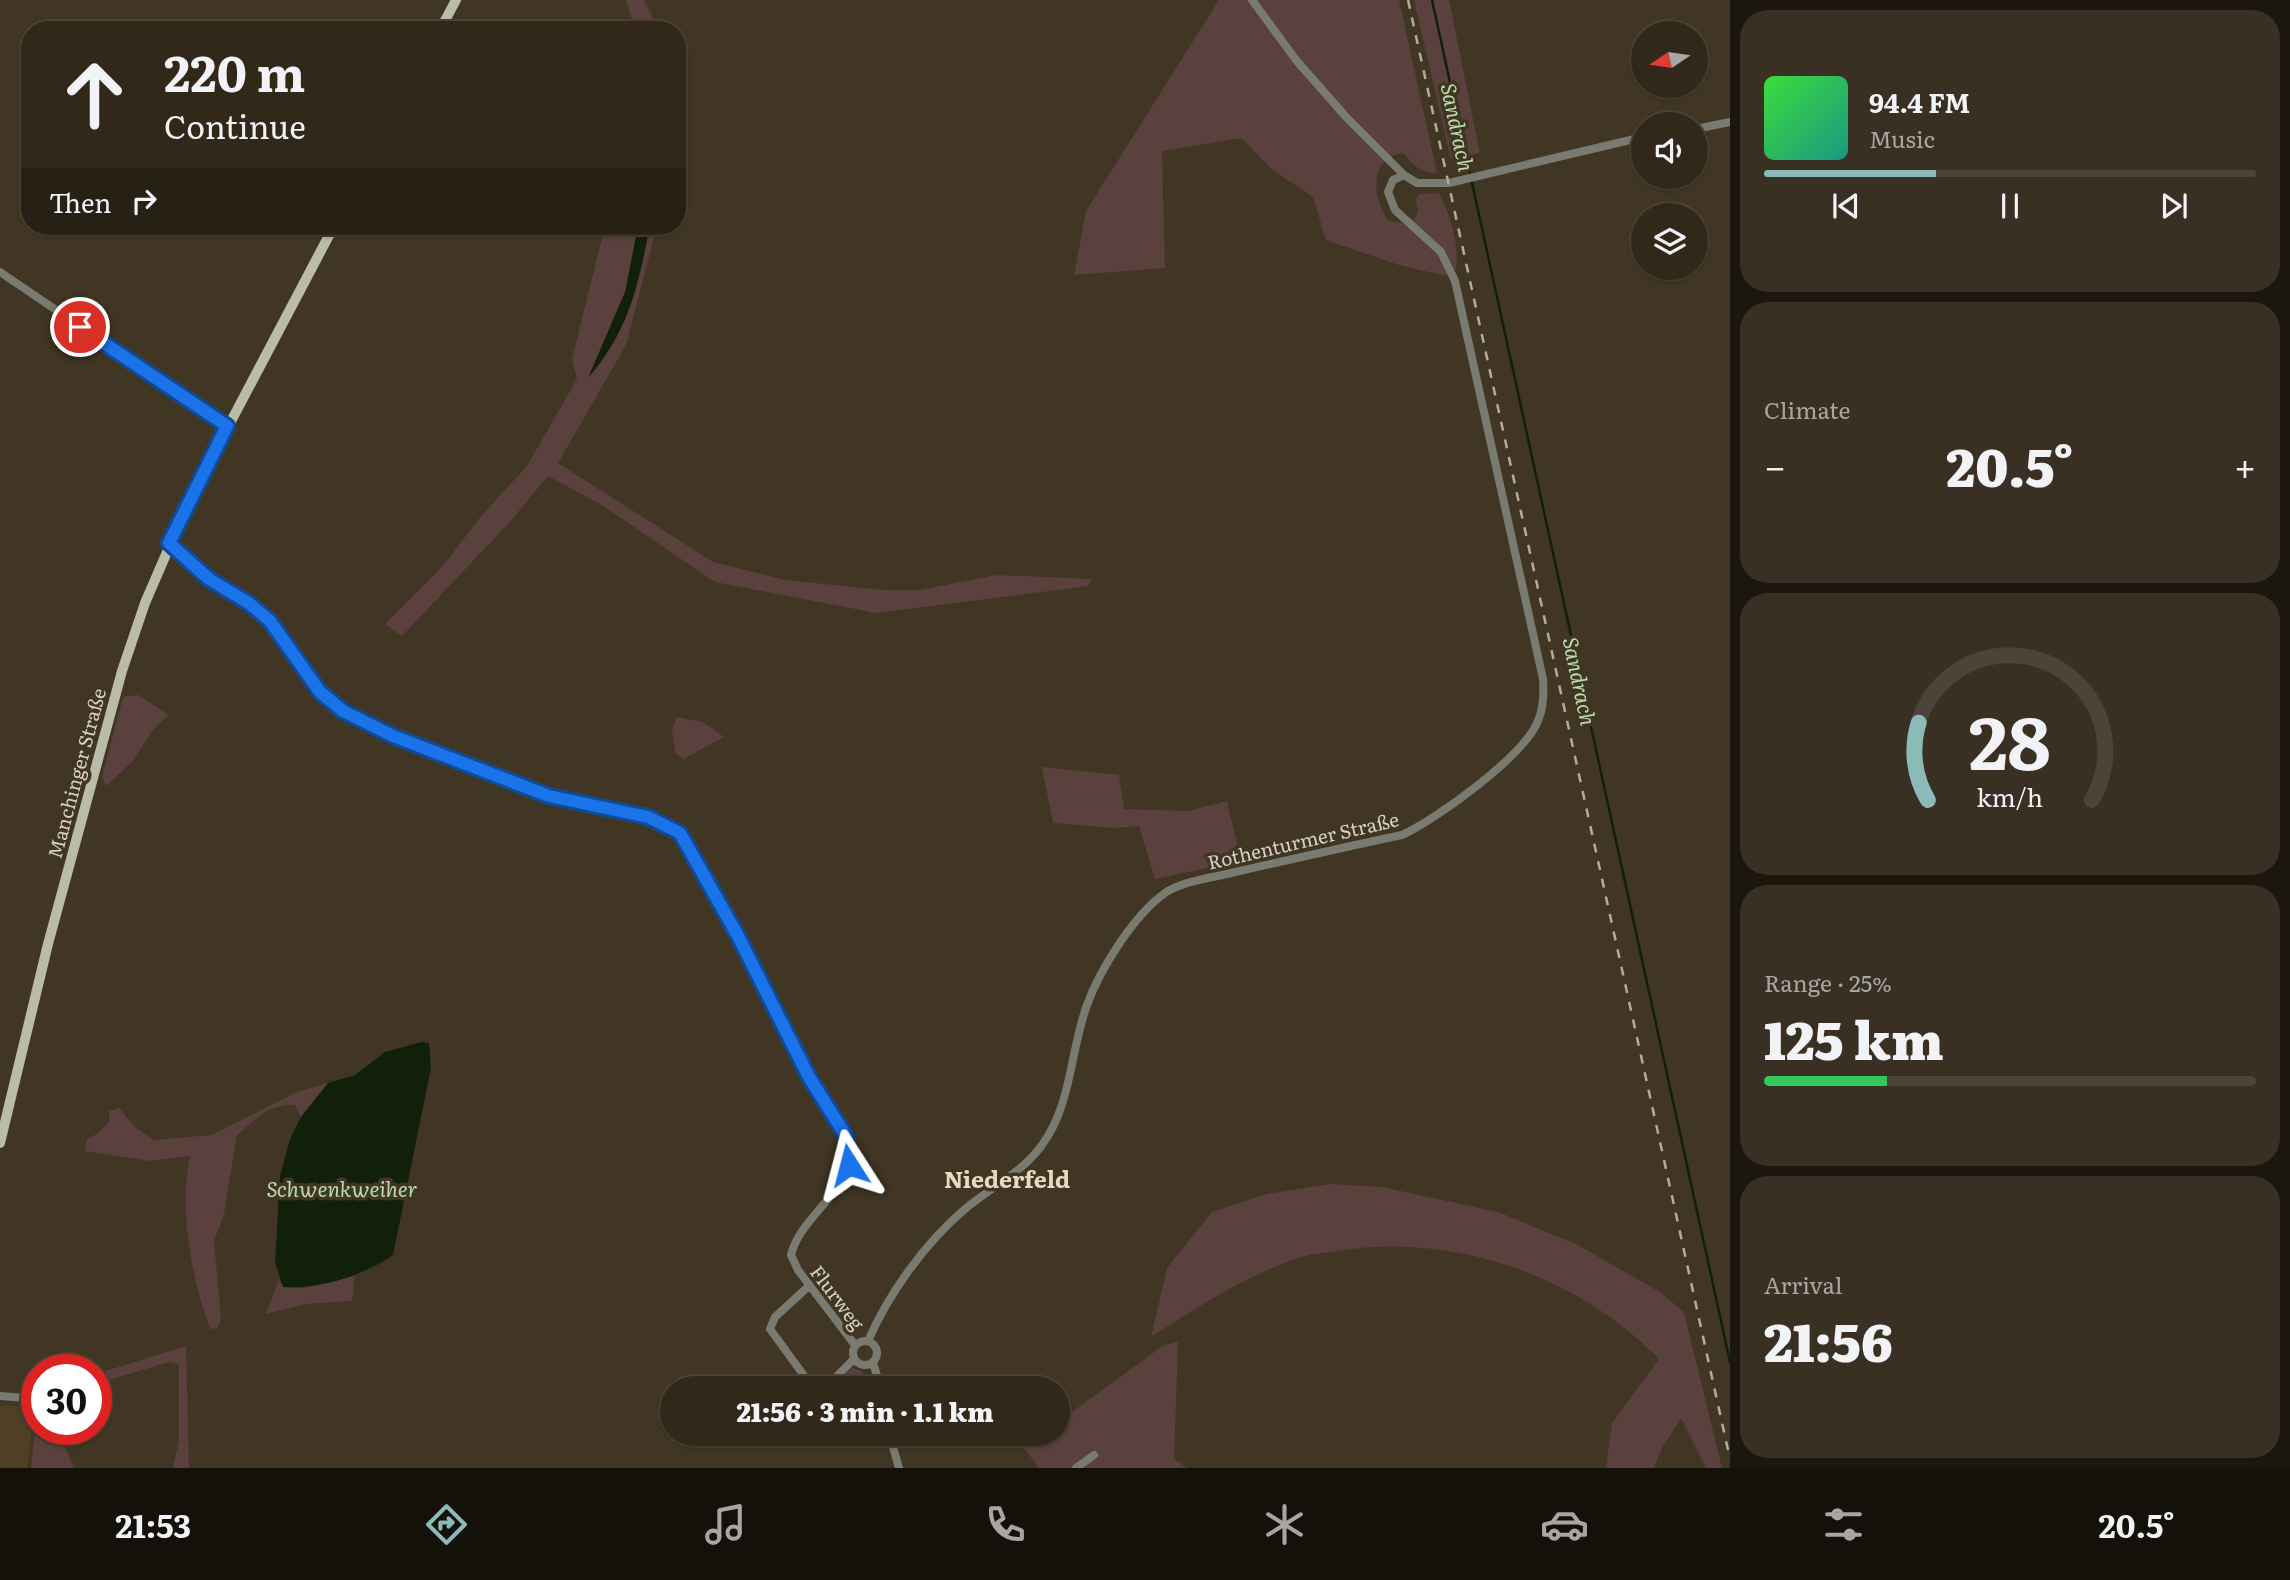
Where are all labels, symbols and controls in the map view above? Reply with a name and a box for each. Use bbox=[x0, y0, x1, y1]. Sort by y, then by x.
north arrow bbox=[1631, 21, 1708, 98]
map controls bbox=[1631, 21, 1708, 280]
text: 220 m bbox=[164, 34, 305, 107]
icon: ahead bbox=[49, 49, 140, 140]
water label: Sandrach bbox=[1435, 80, 1484, 175]
text: 94.4 FM bbox=[1869, 82, 1970, 121]
text: Continue bbox=[164, 101, 306, 149]
button: sound bbox=[1631, 112, 1708, 189]
text: Music bbox=[1869, 121, 1935, 155]
text: Then bbox=[49, 182, 111, 221]
icon: right bbox=[125, 182, 163, 220]
icon: previous bbox=[1827, 187, 1865, 225]
icon: pause bbox=[1991, 187, 2029, 225]
icon: next bbox=[2155, 187, 2193, 225]
button: layers bbox=[1631, 203, 1708, 280]
pin bbox=[50, 297, 110, 357]
icon: arrive bbox=[61, 308, 99, 346]
text: Climate bbox=[1764, 392, 1850, 426]
text: 20.5° bbox=[1946, 426, 2074, 503]
text: − bbox=[1764, 436, 1786, 493]
text: + bbox=[2234, 436, 2256, 493]
water label: Sandrach bbox=[1557, 634, 1606, 729]
text: 28 bbox=[1969, 684, 2051, 792]
street label: Manchinger Straße bbox=[40, 685, 112, 861]
text: km/h bbox=[1977, 778, 2043, 815]
street label: Rothenturmer Straße bbox=[1205, 804, 1402, 876]
text: Range · 25% bbox=[1764, 965, 1892, 999]
text: 125 km bbox=[1764, 999, 1944, 1076]
position arrow bbox=[812, 1128, 886, 1202]
district label: Niederfeld bbox=[944, 1161, 1070, 1195]
water label: Schwenkweiher bbox=[266, 1172, 418, 1203]
street label: Flurweg bbox=[804, 1259, 872, 1336]
text: Arrival bbox=[1764, 1267, 1843, 1301]
text: 21:56 bbox=[1764, 1301, 1893, 1378]
speed limit sign: 30 bbox=[21, 1354, 112, 1445]
text: 21:56 · 3 min · 1.1 km bbox=[736, 1391, 994, 1430]
text: 21:53 bbox=[115, 1500, 191, 1548]
icon: directions bbox=[422, 1500, 471, 1549]
icon: music bbox=[701, 1500, 750, 1549]
icon: phone bbox=[981, 1500, 1030, 1549]
icon: climate bbox=[1260, 1500, 1309, 1549]
icon: car bbox=[1540, 1500, 1589, 1549]
icon: filters bbox=[1819, 1500, 1868, 1549]
text: 20.5° bbox=[2099, 1500, 2175, 1548]

